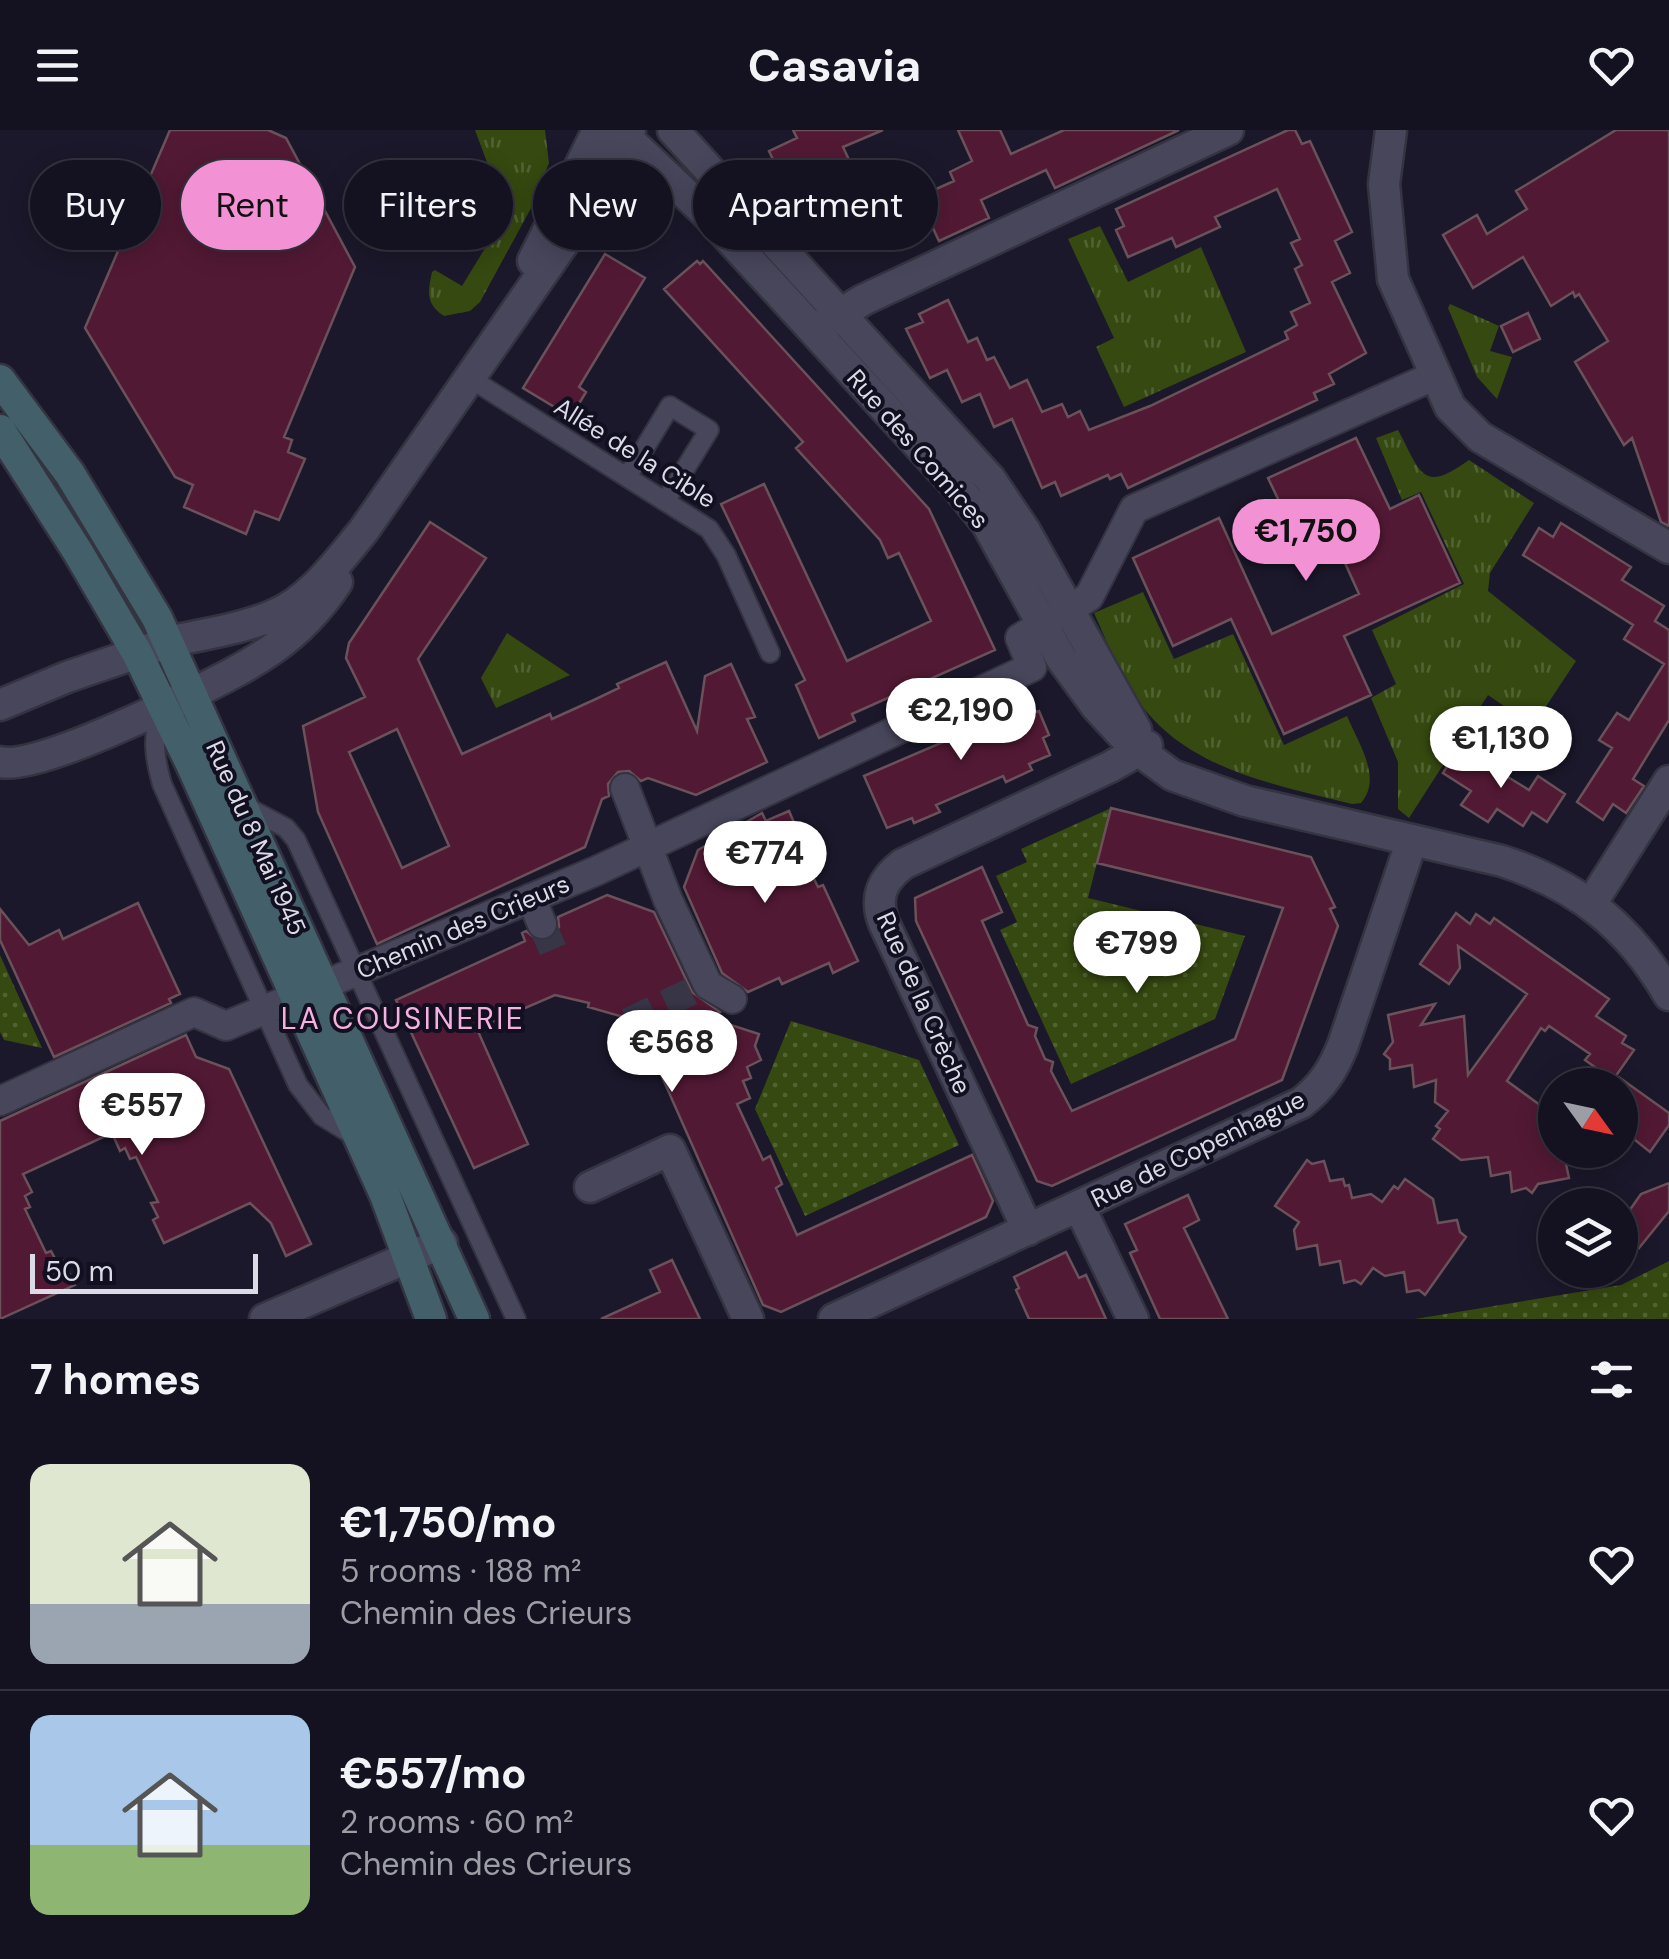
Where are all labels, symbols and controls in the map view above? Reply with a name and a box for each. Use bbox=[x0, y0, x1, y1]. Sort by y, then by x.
text: Casavia bbox=[748, 36, 921, 95]
icon: menu bbox=[30, 38, 85, 93]
icon: heart bbox=[1584, 38, 1639, 93]
chip: Buy bbox=[30, 160, 161, 250]
chip: Rent bbox=[181, 160, 324, 250]
chip: Filters bbox=[344, 160, 513, 250]
chip: New bbox=[533, 160, 673, 250]
chip: Apartment bbox=[693, 160, 938, 250]
street label: Rue des Comices bbox=[840, 362, 996, 536]
street label: Allée de la Cible bbox=[548, 390, 722, 516]
pin: €1,750 bbox=[1225, 499, 1387, 584]
text: €1,750 bbox=[1254, 510, 1358, 552]
pin: €2,190 bbox=[880, 678, 1042, 763]
text: €2,190 bbox=[908, 689, 1014, 731]
pin: €1,130 bbox=[1420, 706, 1582, 791]
text: €1,130 bbox=[1452, 717, 1550, 759]
street label: Rue du 8 Mai 1945 bbox=[198, 735, 314, 941]
pin: €774 bbox=[706, 821, 824, 906]
text: €774 bbox=[726, 832, 804, 874]
street label: Chemin des Crieurs bbox=[351, 867, 575, 987]
street label: Rue de la Crèche bbox=[869, 907, 979, 1099]
pin: €799 bbox=[1078, 911, 1196, 996]
text: €799 bbox=[1096, 922, 1178, 964]
district label: LA COUSINERIE bbox=[281, 999, 525, 1038]
pin: €568 bbox=[613, 1010, 731, 1095]
text: €568 bbox=[629, 1021, 715, 1063]
north arrow bbox=[1538, 1068, 1638, 1168]
map controls bbox=[1538, 1068, 1638, 1288]
pin: €557 bbox=[83, 1073, 201, 1158]
street label: Rue de Copenhague bbox=[1086, 1083, 1310, 1215]
text: €557 bbox=[101, 1084, 183, 1126]
button: layers bbox=[1538, 1188, 1638, 1288]
scale bar bbox=[30, 1249, 258, 1294]
text: 50 m bbox=[45, 1253, 114, 1290]
text: 7 homes bbox=[30, 1352, 201, 1407]
icon: filters bbox=[1584, 1352, 1639, 1407]
text: €1,750/mo bbox=[340, 1495, 557, 1550]
icon: home bbox=[110, 1504, 230, 1624]
icon: heart bbox=[1584, 1537, 1639, 1592]
text: 5 rooms · 188 m² bbox=[340, 1550, 582, 1592]
text: Chemin des Crieurs bbox=[340, 1592, 632, 1634]
text: €557/mo bbox=[340, 1746, 527, 1801]
icon: home bbox=[110, 1755, 230, 1875]
icon: heart bbox=[1584, 1788, 1639, 1843]
text: 2 rooms · 60 m² bbox=[340, 1801, 574, 1843]
text: Chemin des Crieurs bbox=[340, 1843, 632, 1885]

